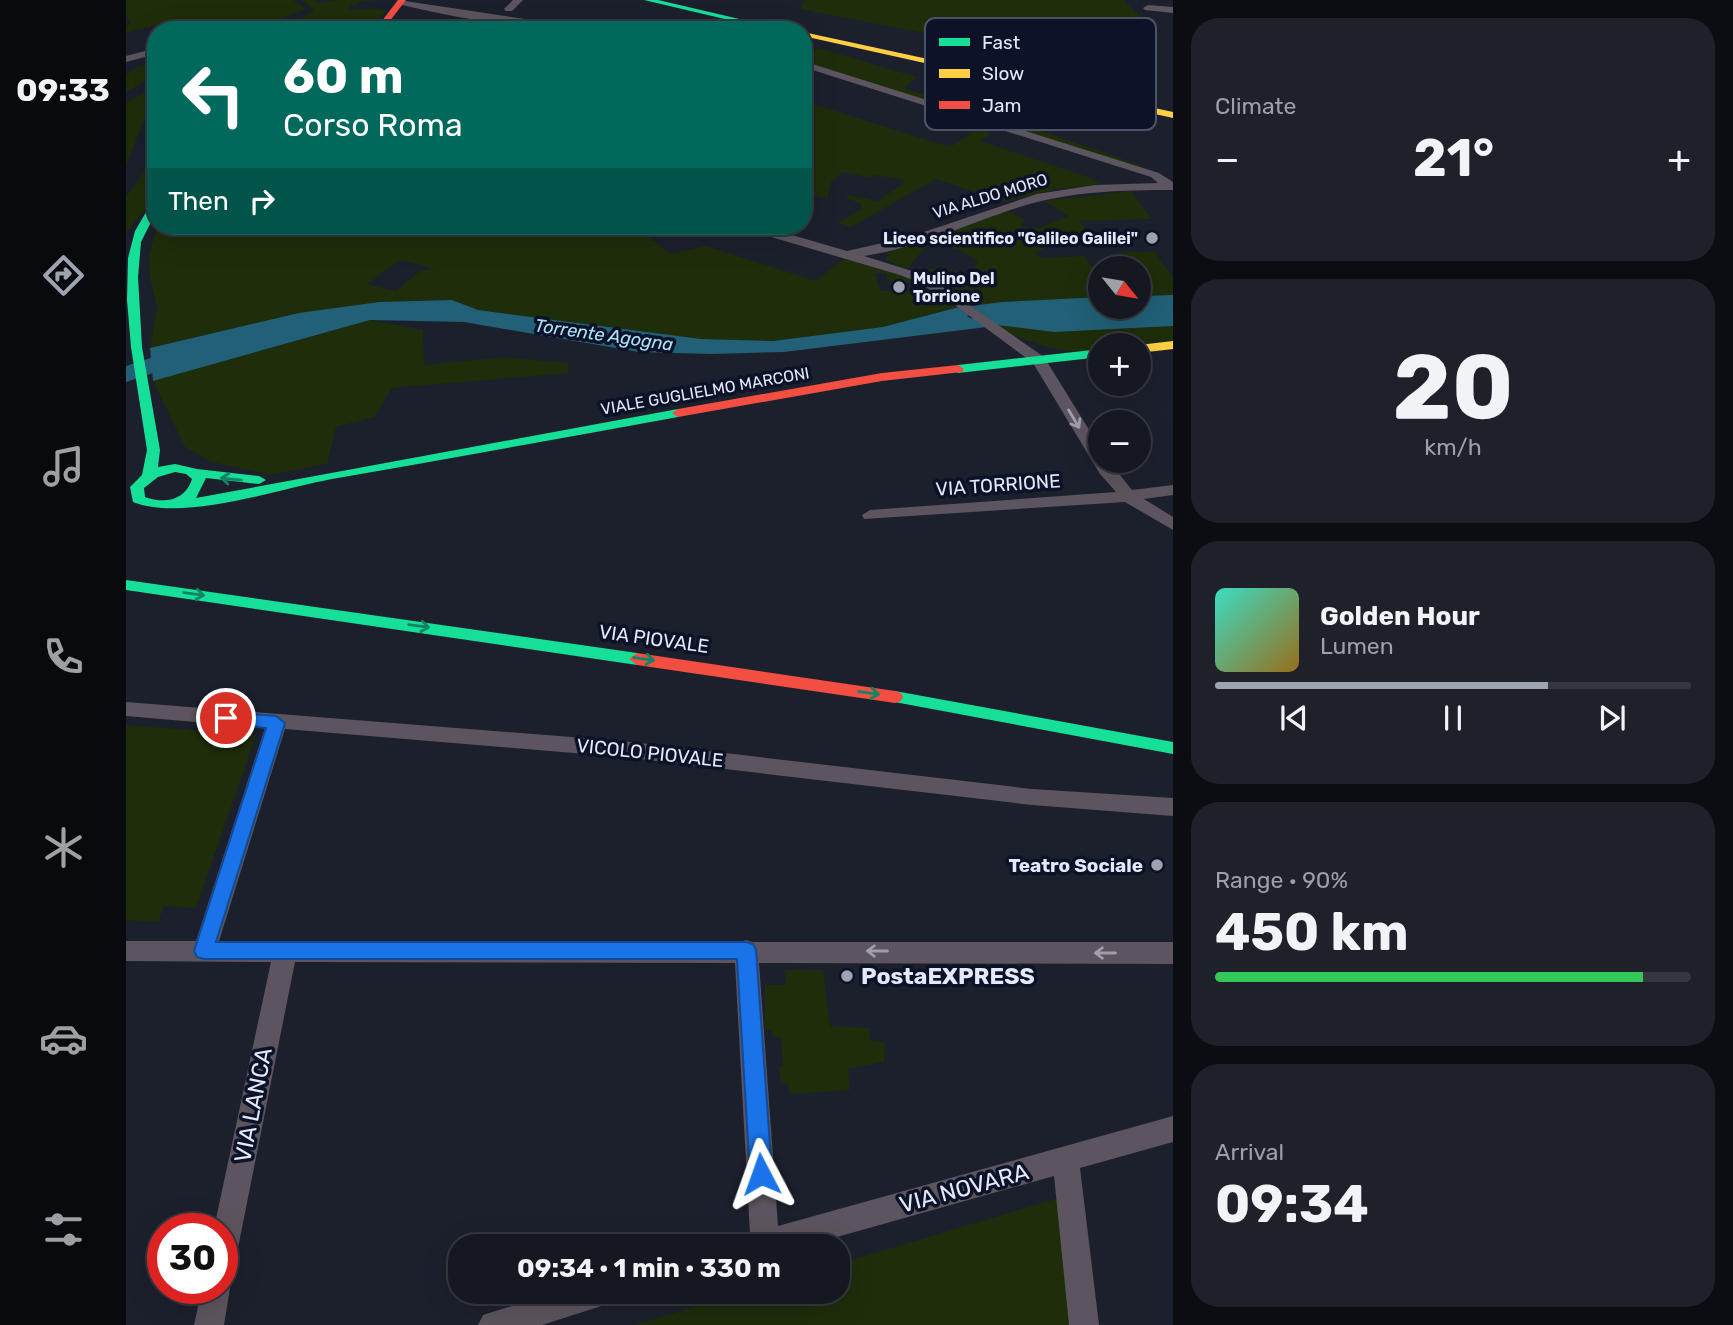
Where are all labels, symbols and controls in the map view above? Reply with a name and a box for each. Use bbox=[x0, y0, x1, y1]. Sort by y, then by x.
legend bbox=[925, 18, 1156, 130]
text: Fast bbox=[982, 31, 1021, 54]
text: 60 m bbox=[283, 47, 404, 105]
icon: left bbox=[168, 49, 259, 140]
text: Slow bbox=[982, 62, 1024, 85]
text: 09:33 bbox=[16, 71, 110, 109]
text: Climate bbox=[1215, 92, 1296, 120]
text: Jam bbox=[982, 94, 1021, 117]
text: Corso Roma bbox=[283, 106, 463, 144]
text: 21° bbox=[1413, 127, 1494, 189]
text: − bbox=[1215, 136, 1240, 182]
text: + bbox=[1667, 136, 1691, 182]
street label: VIA ALDO MORO bbox=[930, 170, 1050, 222]
icon: right bbox=[243, 182, 281, 220]
text: Then bbox=[168, 186, 229, 217]
place label: Liceo scientifico "Galileo Galilei" bbox=[883, 229, 1138, 248]
marker: Liceo scientifico "Galileo Galilei" bbox=[1144, 230, 1160, 246]
icon: directions bbox=[39, 251, 88, 300]
north arrow bbox=[1088, 256, 1152, 318]
map controls bbox=[1088, 256, 1151, 473]
place label: Mulino Del Torrione bbox=[913, 269, 995, 306]
marker: Mulino Del Torrione bbox=[891, 279, 907, 295]
water label: Torrente Agogna bbox=[533, 314, 675, 356]
button: + bbox=[1088, 333, 1151, 396]
text: 20 bbox=[1392, 333, 1514, 441]
street label: VIALE GUGLIELMO MARCONI bbox=[599, 363, 811, 419]
one-way arrow bbox=[1067, 409, 1081, 429]
button: − bbox=[1088, 410, 1151, 473]
text: km/h bbox=[1424, 433, 1482, 461]
icon: music bbox=[39, 442, 88, 491]
street label: VIA TORRIONE bbox=[935, 469, 1061, 501]
one-way arrow bbox=[220, 472, 243, 485]
one-way arrow bbox=[182, 588, 204, 601]
text: Golden Hour bbox=[1320, 601, 1480, 632]
one-way arrow bbox=[407, 619, 430, 632]
street label: VIA PIOVALE bbox=[598, 620, 710, 658]
icon: phone bbox=[39, 632, 88, 681]
text: Lumen bbox=[1320, 632, 1394, 660]
one-way arrow bbox=[632, 653, 655, 666]
one-way arrow bbox=[857, 686, 880, 699]
pin bbox=[196, 688, 256, 748]
icon: arrive bbox=[207, 699, 245, 737]
icon: previous bbox=[1275, 699, 1313, 737]
icon: pause bbox=[1434, 699, 1472, 737]
icon: next bbox=[1593, 699, 1631, 737]
street label: VICOLO PIOVALE bbox=[575, 734, 725, 772]
icon: climate bbox=[39, 823, 88, 872]
place label: Teatro Sociale bbox=[1008, 854, 1143, 877]
marker: Teatro Sociale bbox=[1149, 857, 1165, 873]
text: Range · 90% bbox=[1215, 866, 1348, 894]
text: 450 km bbox=[1215, 901, 1409, 963]
one-way arrow bbox=[866, 944, 889, 958]
one-way arrow bbox=[1094, 946, 1117, 960]
place label: PostaEXPRESS bbox=[861, 962, 1035, 990]
marker: PostaEXPRESS bbox=[839, 968, 855, 984]
icon: car bbox=[39, 1014, 88, 1063]
street label: VIA LANCA bbox=[228, 1045, 278, 1165]
position arrow bbox=[724, 1137, 798, 1211]
text: Arrival bbox=[1215, 1138, 1284, 1166]
street label: VIA NOVARA bbox=[896, 1157, 1032, 1219]
text: 09:34 bbox=[1215, 1173, 1369, 1235]
icon: filters bbox=[39, 1205, 88, 1254]
speed limit sign: 30 bbox=[147, 1213, 238, 1304]
text: 09:34 · 1 min · 330 m bbox=[517, 1253, 781, 1284]

